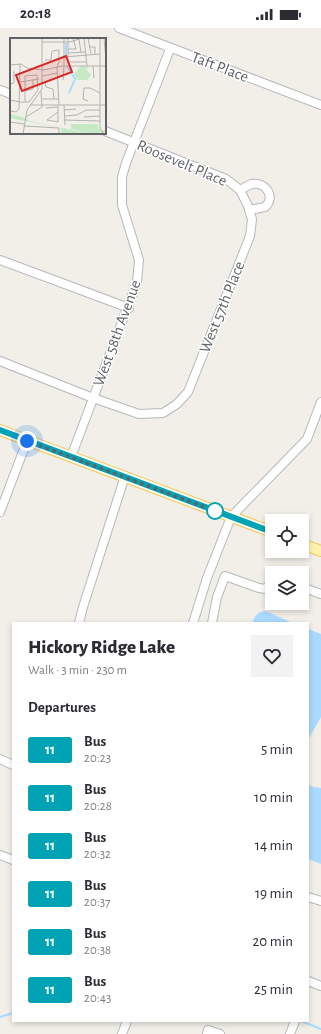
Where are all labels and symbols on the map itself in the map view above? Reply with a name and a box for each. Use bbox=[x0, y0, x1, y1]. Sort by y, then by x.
inset map bbox=[10, 38, 106, 134]
street label: Taft Place bbox=[189, 49, 251, 85]
street label: Roosevelt Place bbox=[135, 137, 229, 189]
street label: West 57th Place bbox=[196, 259, 248, 355]
street label: West 58th Avenue bbox=[90, 278, 144, 388]
your location bbox=[17, 431, 37, 451]
unlabelled marker bbox=[206, 502, 224, 520]

